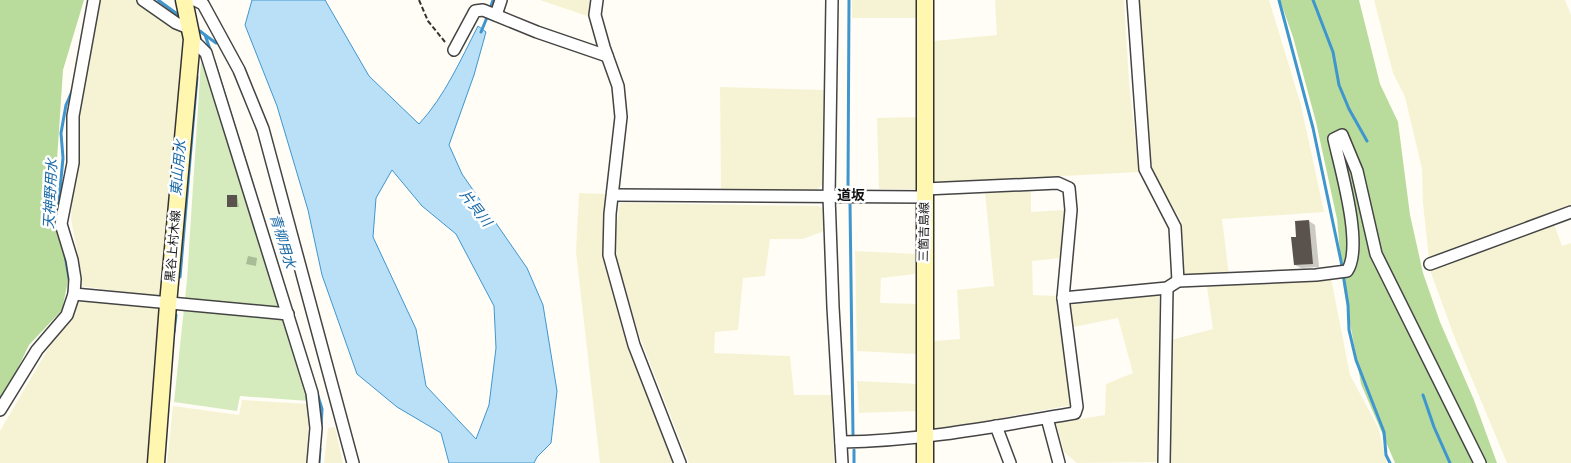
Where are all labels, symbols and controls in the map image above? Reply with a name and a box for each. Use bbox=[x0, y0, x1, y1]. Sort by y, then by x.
water label: 東山用水 bbox=[169, 138, 189, 197]
water label: 天神野用水 bbox=[41, 157, 60, 229]
water label: 片貝川 bbox=[457, 187, 496, 231]
district label: 道坂 bbox=[837, 188, 865, 203]
street label: 三箇吉島線 bbox=[916, 202, 932, 262]
street label: 黒谷上村木線 bbox=[163, 210, 183, 282]
water label: 青柳用水 bbox=[267, 212, 298, 272]

